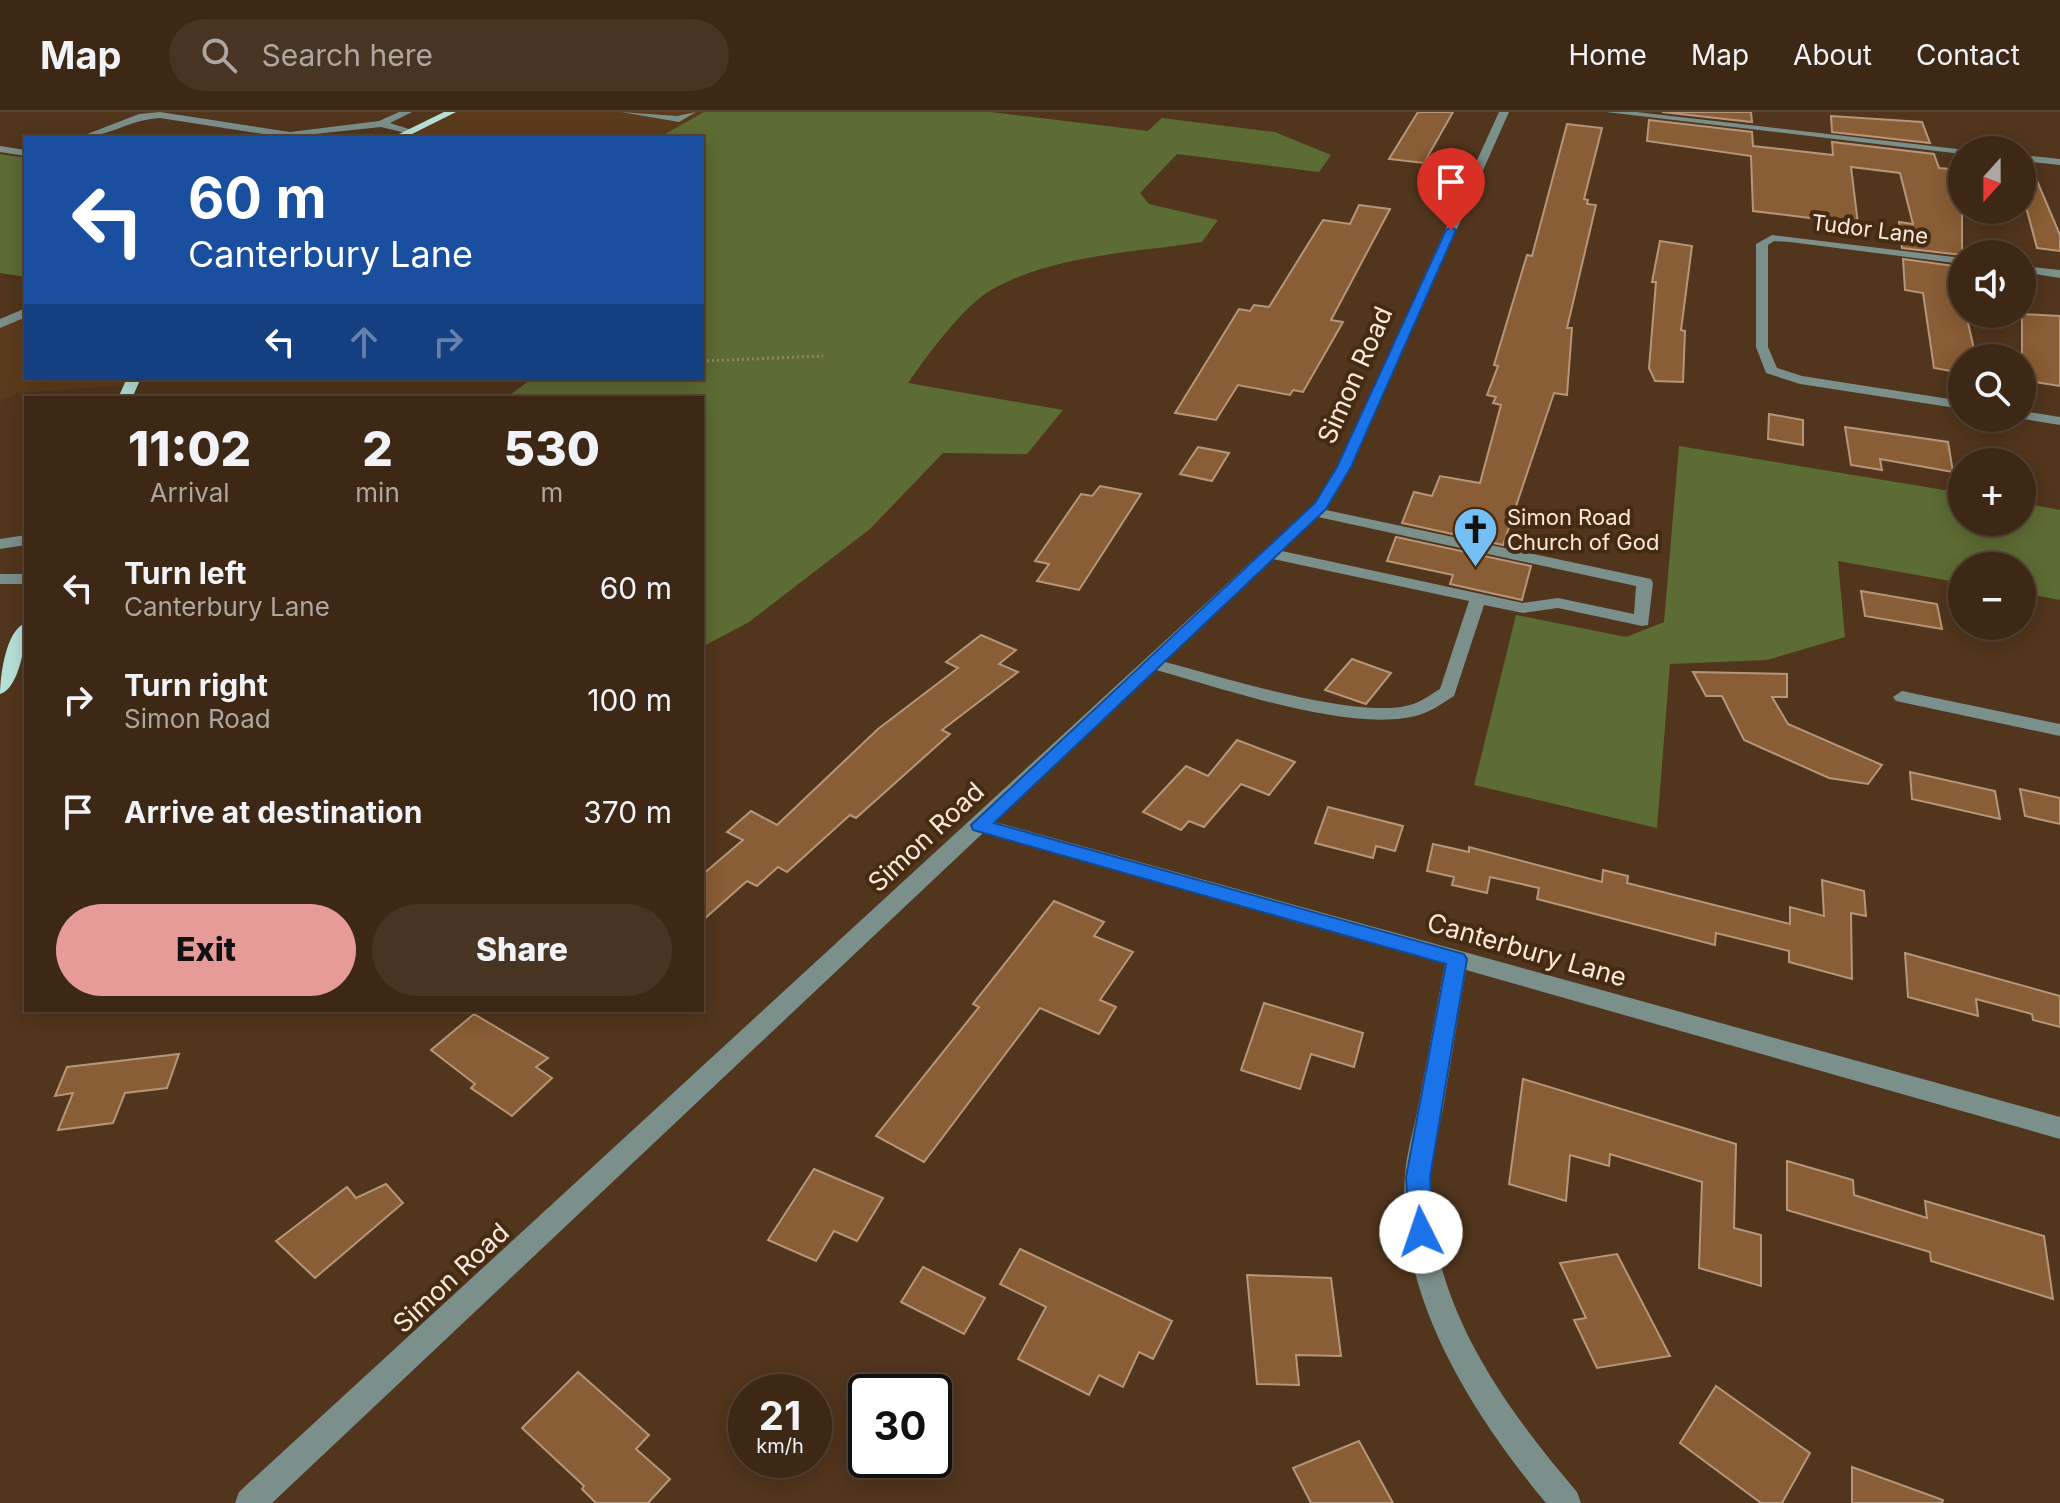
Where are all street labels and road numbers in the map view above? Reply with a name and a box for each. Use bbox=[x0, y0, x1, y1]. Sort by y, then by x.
street label: Tudor Lane bbox=[1810, 209, 1930, 249]
street label: Simon Road bbox=[1311, 301, 1399, 448]
street label: Simon Road bbox=[861, 775, 990, 898]
street label: Canterbury Lane bbox=[1424, 906, 1630, 993]
street label: Simon Road bbox=[386, 1216, 515, 1339]

